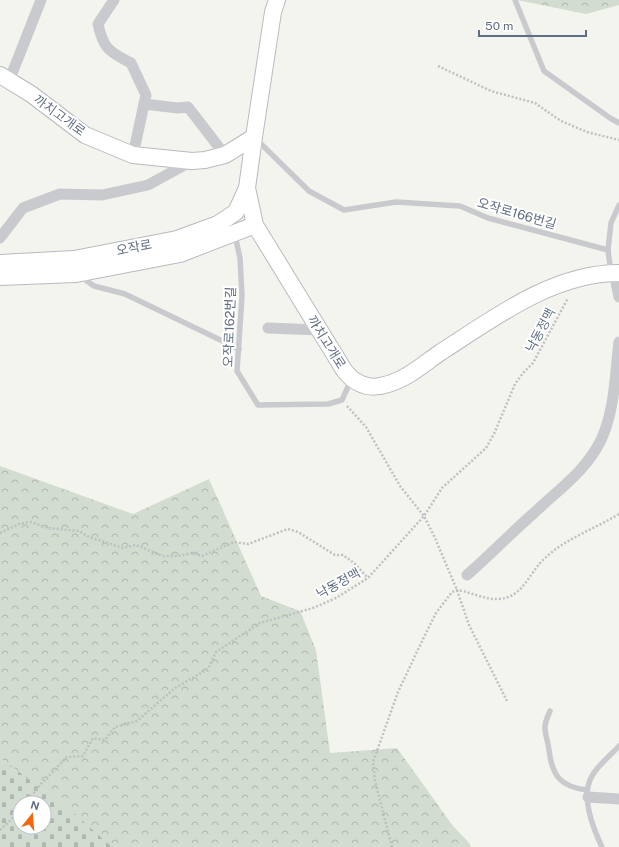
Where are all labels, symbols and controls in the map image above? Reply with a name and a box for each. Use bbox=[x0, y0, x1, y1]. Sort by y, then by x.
scale bar bbox=[479, 12, 586, 38]
text: 50 m bbox=[485, 19, 513, 33]
street label: 까치고개로 bbox=[31, 92, 88, 139]
street label: 오작로166번길 bbox=[476, 195, 558, 232]
street label: 오작로 bbox=[115, 237, 153, 258]
street label: 오작로162번길 bbox=[221, 286, 238, 368]
street label: 낙동정맥 bbox=[523, 306, 558, 355]
street label: 까치고개로 bbox=[304, 313, 349, 372]
street label: 낙동정맥 bbox=[314, 565, 363, 602]
north arrow bbox=[12, 795, 52, 835]
text: N bbox=[29, 798, 41, 812]

